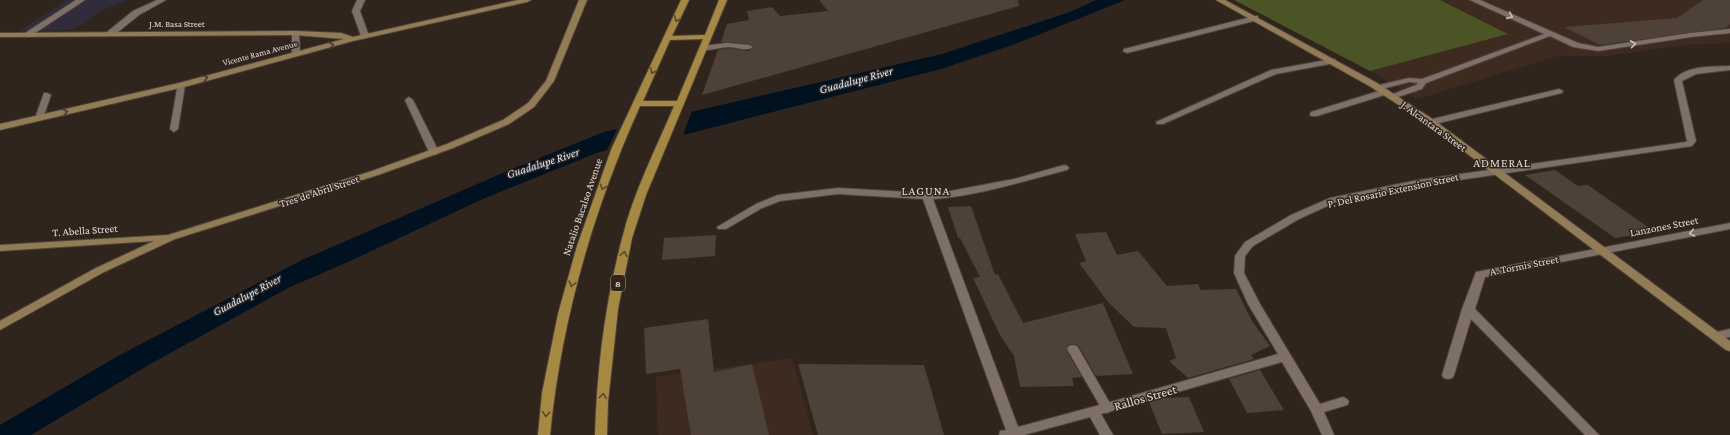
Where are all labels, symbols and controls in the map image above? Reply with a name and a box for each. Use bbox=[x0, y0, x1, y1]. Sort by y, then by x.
one-way arrow bbox=[1505, 11, 1513, 19]
one-way arrow bbox=[674, 14, 682, 22]
street label: J.M. Basa Street bbox=[148, 19, 206, 29]
street label: Vicente Rama Avenue bbox=[221, 38, 299, 68]
one-way arrow bbox=[1630, 40, 1636, 49]
one-way arrow bbox=[328, 41, 334, 49]
water label: Guadalupe River bbox=[818, 63, 895, 97]
one-way arrow bbox=[650, 66, 658, 74]
one-way arrow bbox=[201, 74, 208, 83]
street label: J. Alcantara Street bbox=[1398, 98, 1469, 155]
one-way arrow bbox=[62, 108, 68, 116]
water label: Guadalupe River bbox=[505, 144, 582, 181]
district label: ADMERAL bbox=[1473, 156, 1531, 170]
street label: Natalio Bacalso Avenue bbox=[560, 157, 604, 257]
street label: P. Del Rosario Extension Street bbox=[1326, 170, 1460, 210]
street label: Tres de Abril Street bbox=[278, 172, 361, 210]
one-way arrow bbox=[600, 183, 608, 190]
district label: LAGUNA bbox=[902, 184, 950, 198]
street label: Lanzones Street bbox=[1629, 213, 1700, 239]
street label: T. Abella Street bbox=[52, 222, 118, 238]
one-way arrow bbox=[1689, 229, 1695, 237]
one-way arrow bbox=[619, 251, 627, 257]
street label: A. Tormis Street bbox=[1489, 252, 1560, 278]
water label: Guadalupe River bbox=[210, 271, 284, 319]
road number: 8 bbox=[611, 275, 625, 291]
one-way arrow bbox=[568, 280, 577, 287]
street label: Rallos Street bbox=[1112, 381, 1179, 414]
one-way arrow bbox=[598, 393, 607, 399]
one-way arrow bbox=[542, 411, 551, 417]

